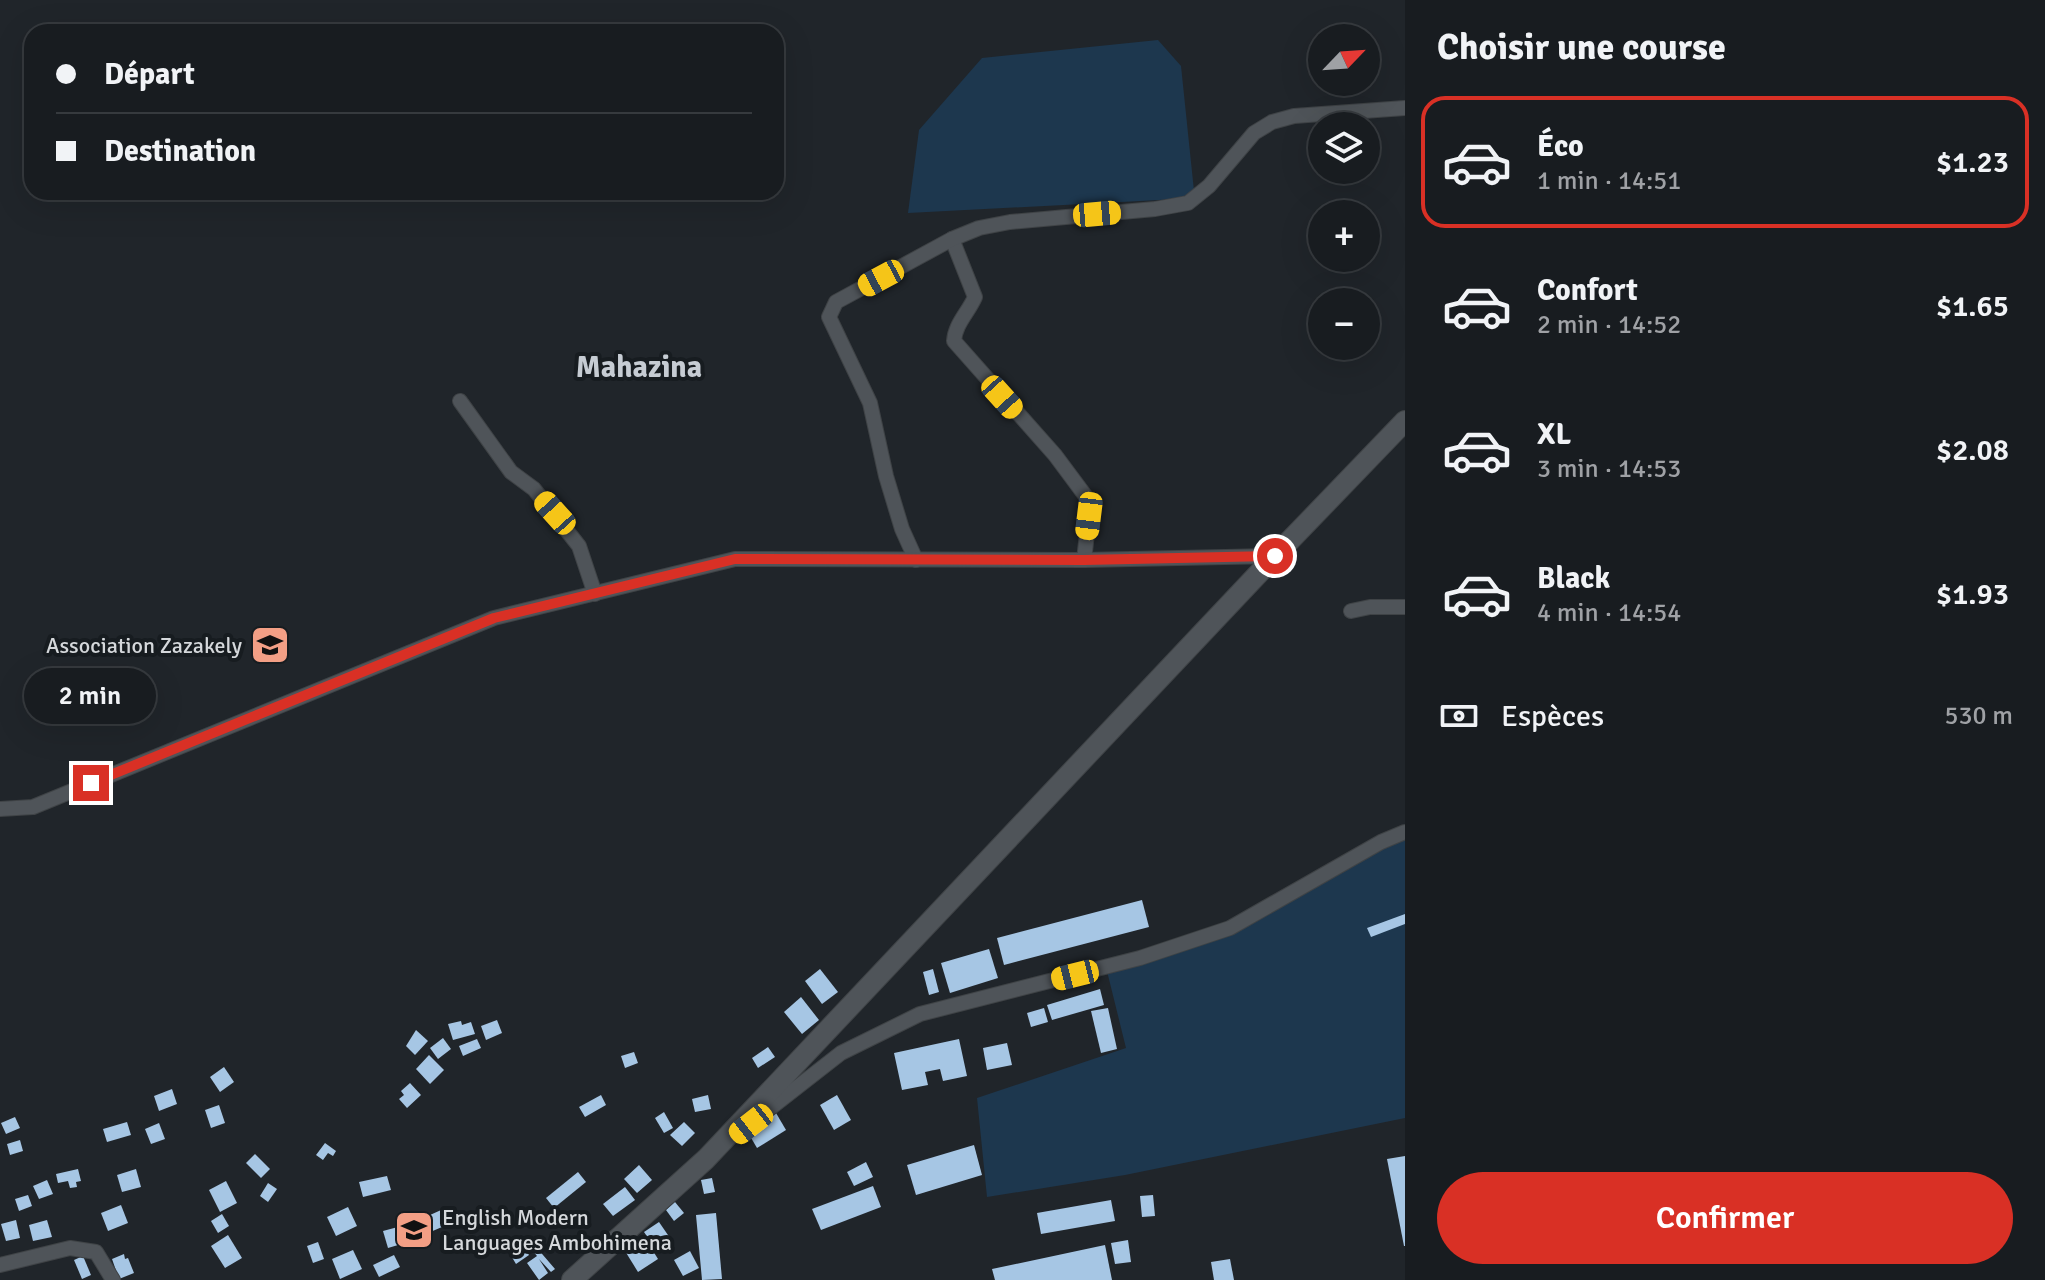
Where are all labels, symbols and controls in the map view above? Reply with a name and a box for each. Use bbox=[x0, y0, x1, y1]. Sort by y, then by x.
north arrow bbox=[1308, 24, 1380, 96]
map controls bbox=[1308, 24, 1380, 360]
text: Choisir une course bbox=[1437, 25, 1726, 70]
text: Départ bbox=[104, 56, 195, 93]
button: layers bbox=[1308, 112, 1380, 184]
icon: car bbox=[1441, 126, 1513, 198]
text: Éco bbox=[1537, 128, 1584, 165]
text: Destination bbox=[104, 133, 256, 170]
text: $1.23 bbox=[1936, 144, 2009, 181]
text: 1 min · 14:51 bbox=[1537, 165, 1681, 197]
car bbox=[1072, 200, 1122, 228]
button: + bbox=[1308, 200, 1380, 272]
car bbox=[854, 256, 908, 300]
icon: car bbox=[1441, 270, 1513, 342]
text: Confort bbox=[1537, 272, 1638, 309]
button: − bbox=[1308, 288, 1380, 360]
text: $1.65 bbox=[1936, 288, 2009, 325]
text: 2 min · 14:52 bbox=[1537, 309, 1681, 341]
district label: Mahazina bbox=[576, 349, 702, 386]
car bbox=[977, 371, 1027, 423]
icon: car bbox=[1441, 414, 1513, 486]
text: XL bbox=[1537, 416, 1571, 453]
text: $2.08 bbox=[1936, 432, 2009, 469]
text: 3 min · 14:53 bbox=[1537, 453, 1681, 485]
car bbox=[530, 487, 580, 539]
car bbox=[1074, 491, 1104, 541]
route start bbox=[1257, 538, 1293, 574]
icon: car bbox=[1441, 558, 1513, 630]
text: Black bbox=[1537, 560, 1610, 597]
text: $1.93 bbox=[1936, 576, 2009, 613]
text: 4 min · 14:54 bbox=[1537, 597, 1681, 629]
school or university icon: Association Zazakely bbox=[249, 624, 291, 666]
place label: Association Zazakely bbox=[46, 632, 243, 659]
callout: 2 min bbox=[25, 667, 157, 723]
text: 2 min bbox=[59, 680, 121, 712]
icon: cash bbox=[1437, 694, 1481, 738]
text: Espèces bbox=[1501, 698, 1604, 735]
text: 530 m bbox=[1944, 700, 2013, 732]
route end bbox=[73, 765, 109, 801]
car bbox=[1049, 958, 1101, 992]
car bbox=[725, 1100, 777, 1148]
button: Confirmer bbox=[1437, 1172, 2013, 1264]
place label: English Modern Languages Ambohimena bbox=[442, 1204, 672, 1256]
school or university icon: English Modern Languages Ambohimena bbox=[393, 1209, 435, 1251]

